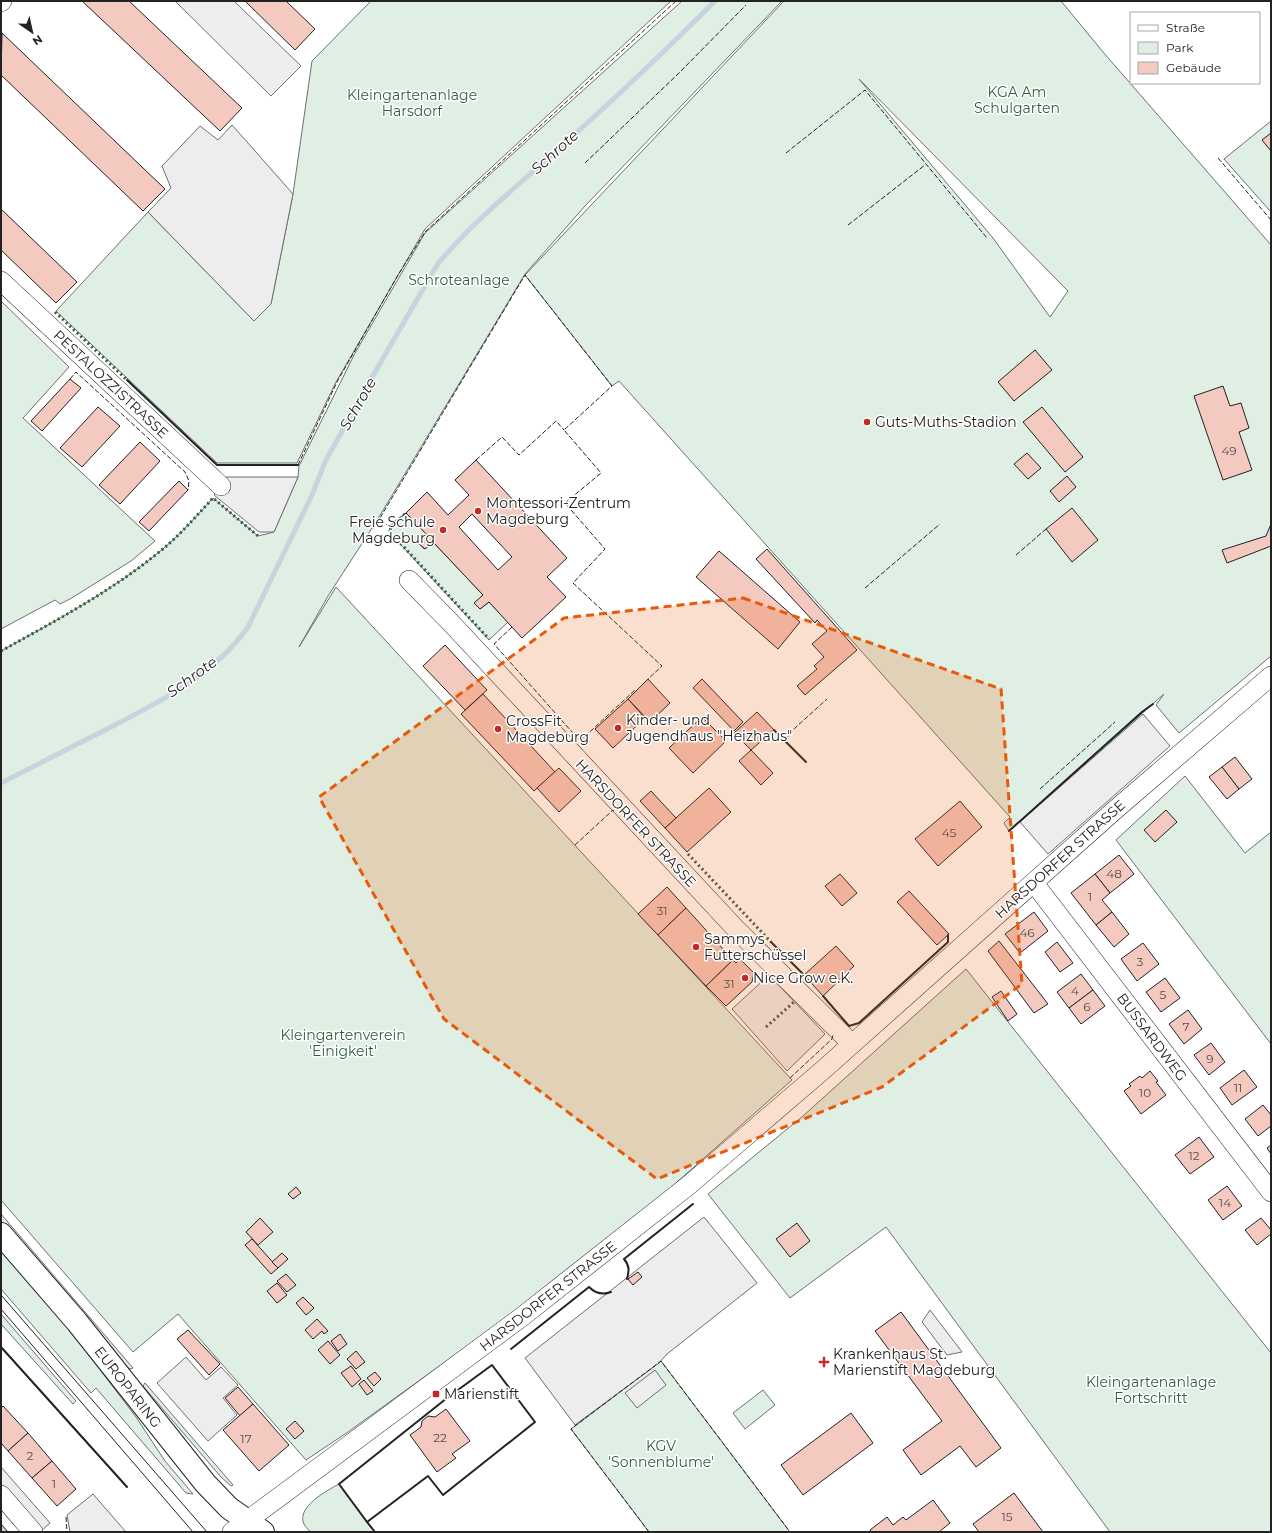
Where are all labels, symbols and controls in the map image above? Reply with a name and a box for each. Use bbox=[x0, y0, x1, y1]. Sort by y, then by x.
north arrow bbox=[12, 12, 52, 52]
legend bbox=[1130, 12, 1260, 84]
text: Straße bbox=[1166, 20, 1205, 35]
text: N bbox=[30, 32, 45, 49]
text: Park bbox=[1166, 40, 1194, 55]
text: Gebäude bbox=[1166, 60, 1221, 75]
park label: KGA Am Schulgarten bbox=[974, 83, 1060, 117]
park label: Kleingartenanlage Harsdorf bbox=[347, 86, 477, 120]
water label: Schrote bbox=[527, 125, 583, 178]
park label: Schroteanlage bbox=[408, 271, 510, 289]
street label: PESTALOZZISTRASSE bbox=[50, 326, 172, 442]
water label: Schrote bbox=[335, 374, 380, 434]
place label: Guts-Muths-Stadion bbox=[875, 413, 1017, 431]
marker: Guts-Muths-Stadion bbox=[862, 417, 872, 427]
house number: 49 bbox=[1221, 443, 1237, 458]
place label: Montessori-Zentrum Magdeburg bbox=[486, 494, 631, 528]
marker: Montessori-Zentrum Magdeburg bbox=[473, 506, 483, 516]
place label: Freie Schule Magdeburg bbox=[349, 513, 435, 547]
marker: Freie Schule Magdeburg bbox=[438, 525, 448, 535]
water label: Schrote bbox=[163, 652, 221, 701]
place label: Kinder- und Jugendhaus "Heizhaus" bbox=[625, 711, 792, 745]
place label: CrossFit Magdeburg bbox=[506, 712, 589, 746]
marker: Kinder- und Jugendhaus "Heizhaus" bbox=[613, 723, 623, 733]
marker: CrossFit Magdeburg bbox=[493, 724, 503, 734]
street label: HARSDORFER STRASSE bbox=[572, 755, 700, 891]
street label: HARSDORFER STRASSE bbox=[991, 796, 1129, 922]
house number: 45 bbox=[942, 825, 957, 840]
house number: 48 bbox=[1106, 866, 1122, 881]
house number: 1 bbox=[1088, 889, 1092, 904]
house number: 31 bbox=[656, 903, 668, 918]
house number: 46 bbox=[1019, 925, 1035, 940]
place label: Sammys Futterschüssel bbox=[704, 930, 806, 964]
marker: Sammys Futterschüssel bbox=[691, 942, 701, 952]
house number: 3 bbox=[1137, 954, 1144, 969]
place label: Nice Grow e.K. bbox=[753, 969, 853, 987]
marker: Nice Grow e.K. bbox=[740, 973, 750, 983]
house number: 31 bbox=[723, 976, 735, 991]
house number: 4 bbox=[1071, 983, 1079, 998]
house number: 5 bbox=[1160, 987, 1167, 1002]
street label: BUSSARDWEG bbox=[1113, 989, 1191, 1085]
house number: 6 bbox=[1083, 999, 1091, 1014]
house number: 7 bbox=[1182, 1019, 1190, 1034]
park label: Kleingartenverein 'Einigkeit' bbox=[280, 1026, 406, 1060]
house number: 9 bbox=[1206, 1051, 1214, 1066]
house number: 11 bbox=[1234, 1080, 1242, 1095]
house number: 10 bbox=[1139, 1085, 1151, 1100]
house number: 12 bbox=[1188, 1148, 1200, 1163]
house number: 14 bbox=[1219, 1195, 1231, 1210]
street label: HARSDORFER STRASSE bbox=[476, 1237, 620, 1355]
street label: EUROPARING bbox=[91, 1343, 165, 1431]
place label: Krankenhaus St. Marienstift Magdeburg bbox=[833, 1345, 995, 1379]
marker: Krankenhaus St. Marienstift Magdeburg bbox=[818, 1356, 830, 1368]
park label: Kleingartenanlage Fortschritt bbox=[1086, 1373, 1216, 1407]
place label: Marienstift bbox=[444, 1385, 520, 1403]
marker: Marienstift bbox=[431, 1389, 441, 1399]
house number: 22 bbox=[433, 1430, 447, 1445]
house number: 17 bbox=[240, 1431, 252, 1446]
park label: KGV 'Sonnenblume' bbox=[608, 1437, 714, 1471]
house number: 2 bbox=[27, 1448, 34, 1463]
house number: 1 bbox=[52, 1476, 56, 1491]
house number: 15 bbox=[1001, 1509, 1013, 1524]

